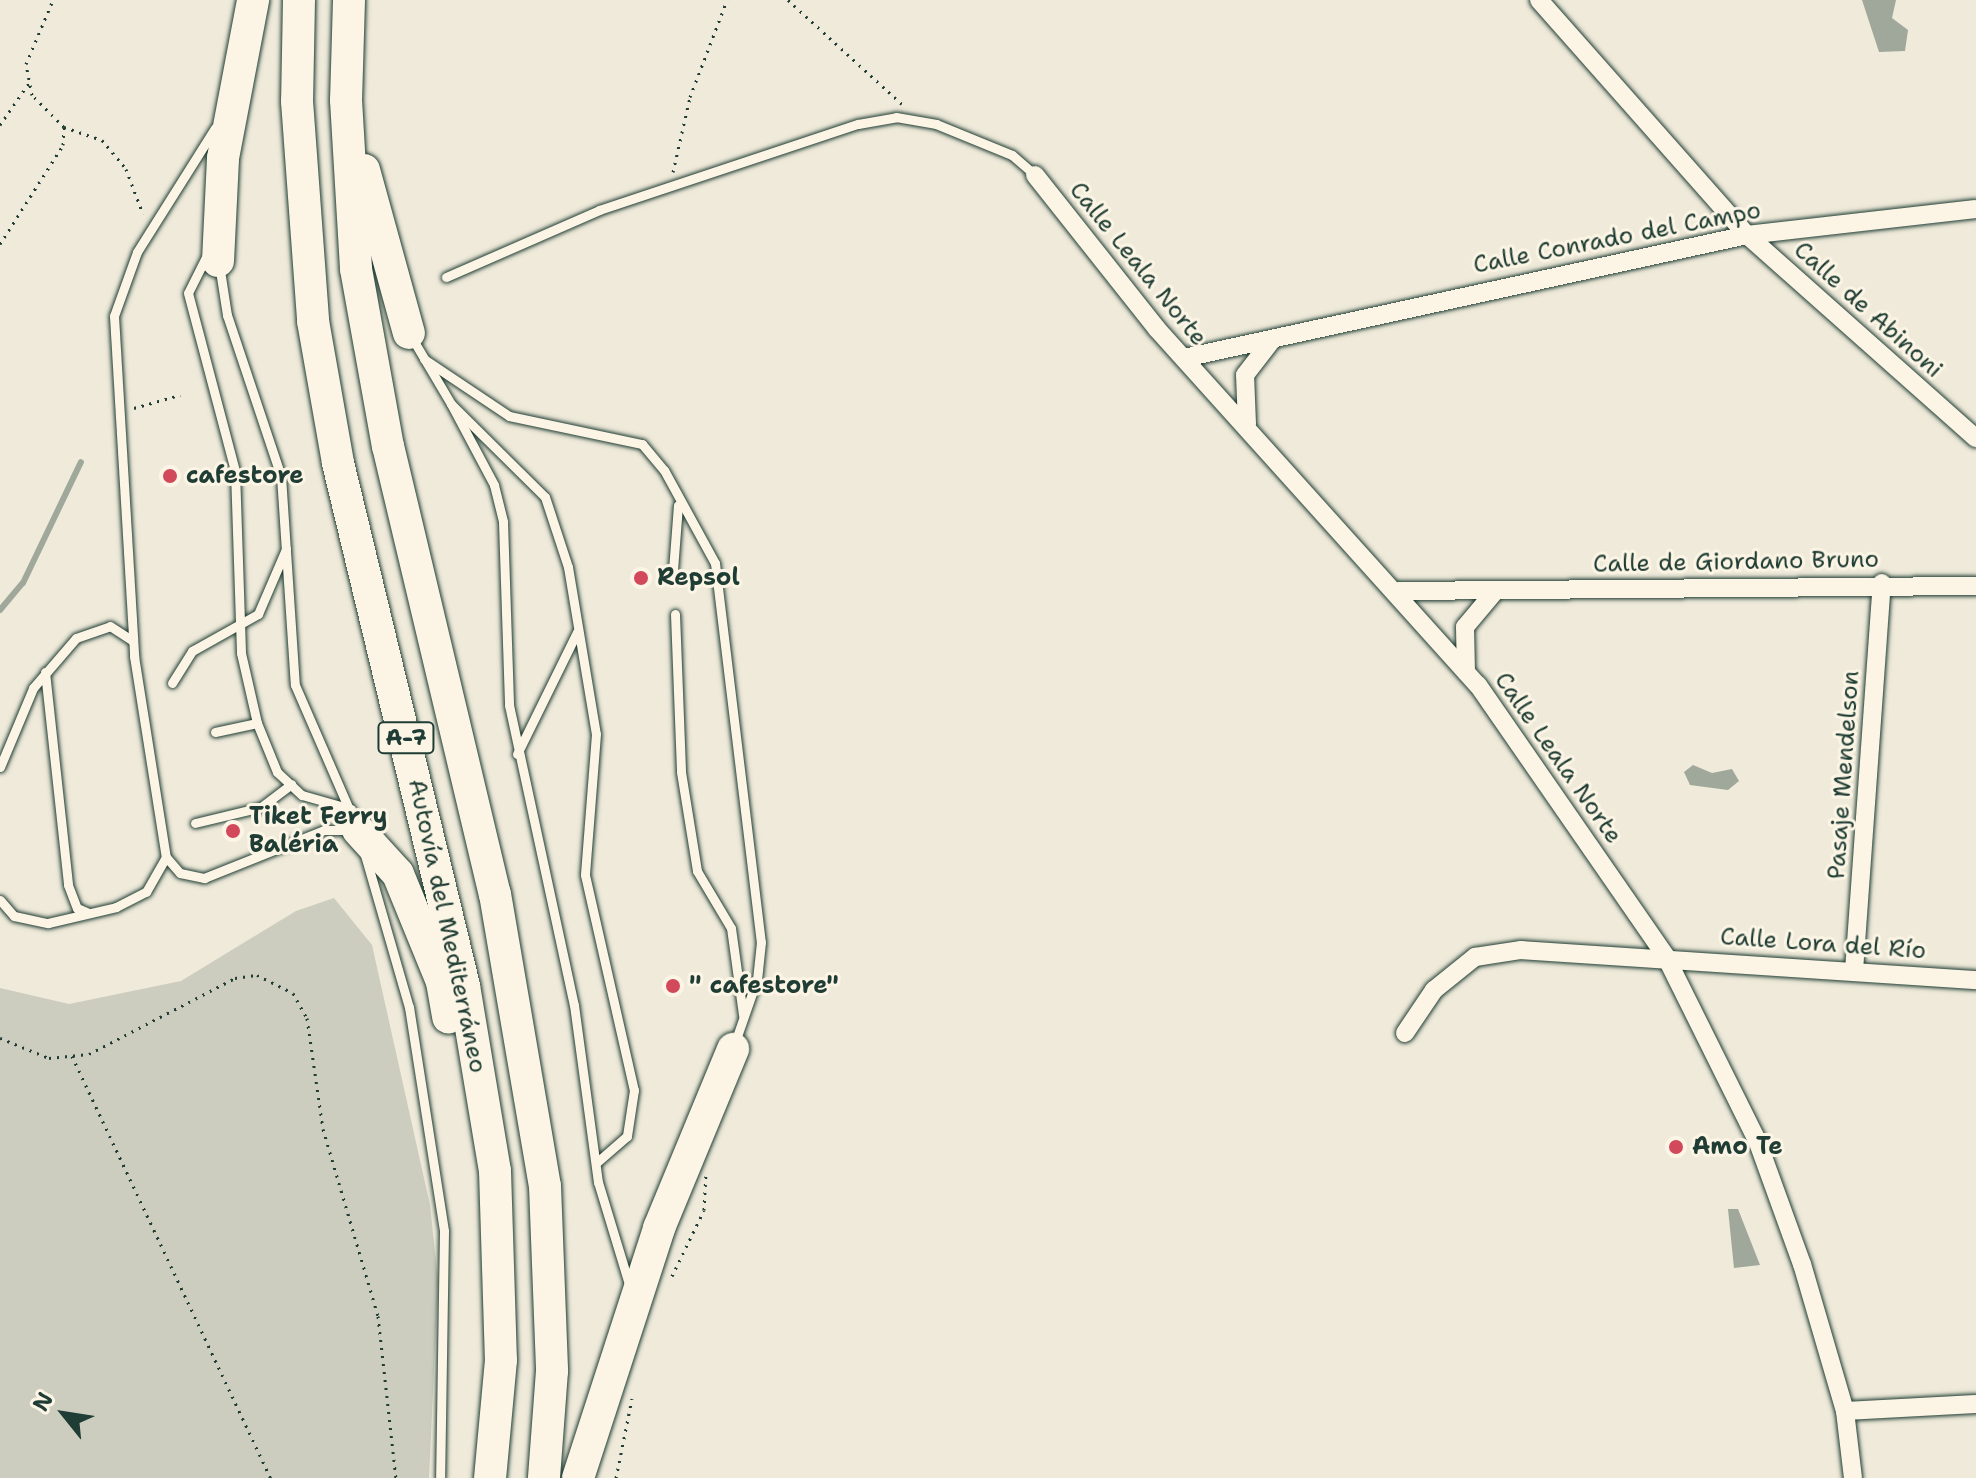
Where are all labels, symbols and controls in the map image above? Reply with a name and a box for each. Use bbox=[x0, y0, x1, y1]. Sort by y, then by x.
street label: Calle Leala Norte bbox=[1063, 176, 1213, 352]
street label: Calle Conrado del Campo bbox=[1471, 196, 1763, 280]
street label: Calle de Abinoni bbox=[1788, 236, 1948, 384]
place label: cafestore bbox=[186, 462, 304, 490]
marker: cafestore bbox=[161, 467, 179, 485]
street label: Calle de Giordano Bruno bbox=[1593, 545, 1879, 579]
place label: Repsol bbox=[657, 564, 740, 592]
marker: Repsol bbox=[632, 569, 650, 587]
street label: Calle Leala Norte bbox=[1488, 667, 1628, 849]
street label: Pasaje Mendelson bbox=[1822, 670, 1866, 880]
road number: A-7 bbox=[376, 720, 436, 756]
street label: Autovía del Mediterráneo bbox=[402, 776, 492, 1076]
place label: Tiket Ferry Baléria bbox=[249, 803, 388, 859]
marker: Tiket Ferry Baléria bbox=[224, 822, 242, 840]
street label: Calle Lora del Río bbox=[1719, 922, 1927, 966]
place label: " cafestore" bbox=[689, 972, 839, 1000]
marker: " cafestore" bbox=[664, 977, 682, 995]
place label: Amo Te bbox=[1692, 1133, 1783, 1161]
marker: Amo Te bbox=[1667, 1138, 1685, 1156]
north arrow bbox=[24, 1374, 104, 1454]
text: N bbox=[26, 1387, 60, 1417]

